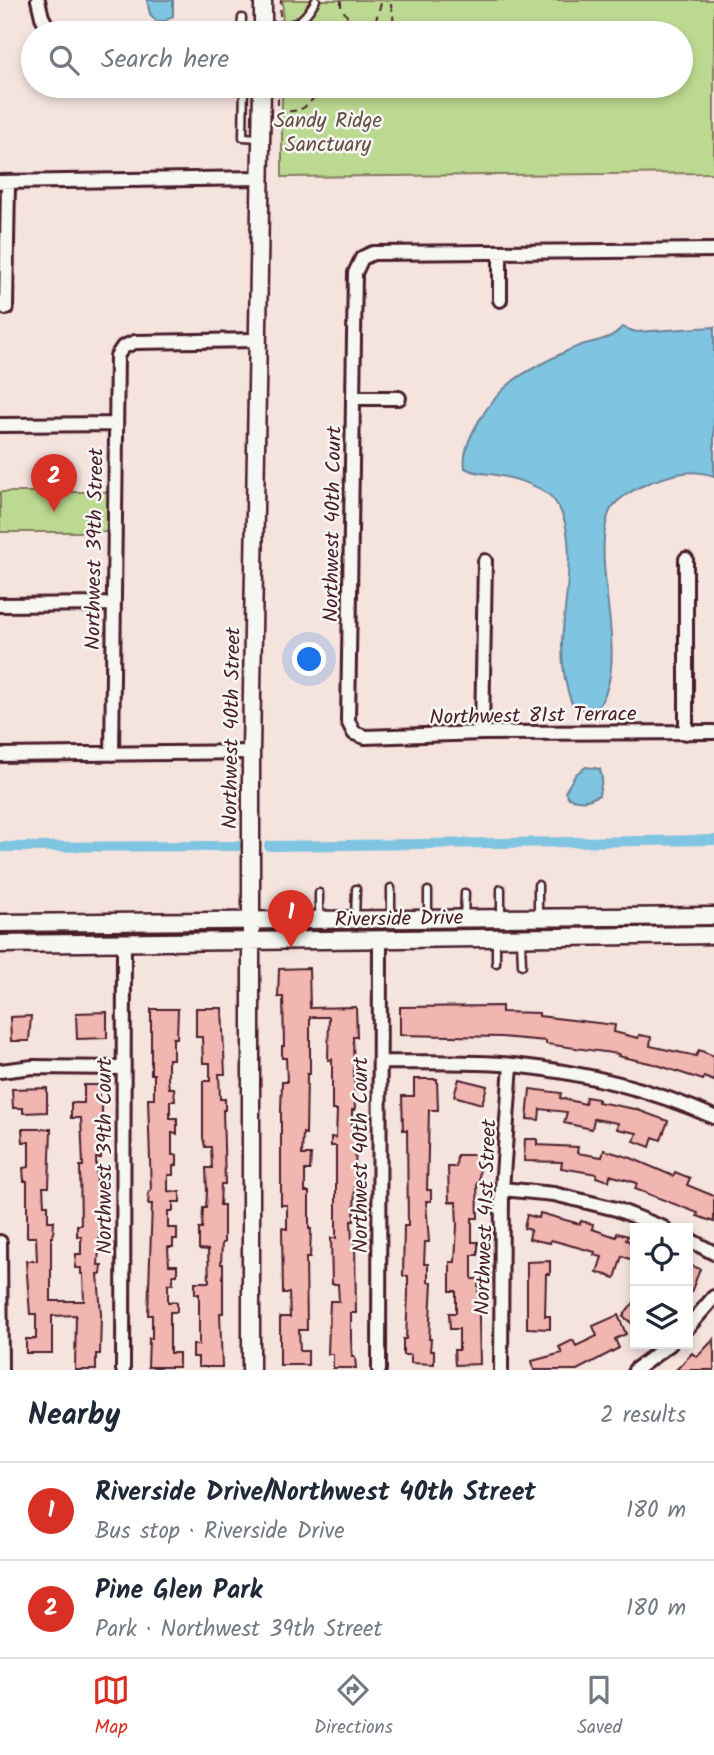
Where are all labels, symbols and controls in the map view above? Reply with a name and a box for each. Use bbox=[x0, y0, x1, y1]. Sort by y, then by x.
search box bbox=[21, 21, 693, 98]
text: Search here bbox=[101, 39, 229, 81]
icon: search bbox=[45, 41, 83, 79]
park label: Sandy Ridge Sanctuary bbox=[274, 105, 383, 162]
street label: Northwest 40th Court bbox=[315, 425, 352, 622]
street label: Northwest 39th Street bbox=[77, 447, 114, 651]
pin: 2 bbox=[31, 454, 77, 512]
street label: Northwest 40th Street bbox=[214, 626, 251, 829]
your location bbox=[292, 642, 326, 676]
street label: Northwest 81st Terrace bbox=[429, 698, 637, 735]
pin: 1 bbox=[268, 890, 314, 948]
street label: Riverside Drive bbox=[334, 902, 464, 937]
street label: Northwest 40th Court bbox=[345, 1056, 378, 1253]
street label: Northwest 39th Court bbox=[89, 1057, 122, 1254]
street label: Northwest 41st Street bbox=[467, 1118, 506, 1316]
map controls bbox=[630, 1223, 693, 1349]
button: locate bbox=[630, 1223, 693, 1286]
button: layers bbox=[630, 1286, 693, 1349]
text: Nearby bbox=[28, 1392, 120, 1440]
text: 2 results bbox=[600, 1398, 686, 1434]
text: Riverside Drive/Northwest 40th Street bbox=[95, 1472, 536, 1514]
text: 1 bbox=[48, 1493, 54, 1529]
text: 180 m bbox=[626, 1493, 686, 1529]
text: Bus stop · Riverside Drive bbox=[95, 1514, 345, 1550]
text: Pine Glen Park bbox=[95, 1570, 262, 1612]
text: 2 bbox=[44, 1591, 58, 1627]
text: 180 m bbox=[626, 1591, 686, 1627]
text: Park · Northwest 39th Street bbox=[95, 1612, 382, 1648]
tab: Map bbox=[92, 1671, 130, 1743]
tab: Directions bbox=[314, 1671, 393, 1743]
tab: Saved bbox=[577, 1671, 622, 1743]

